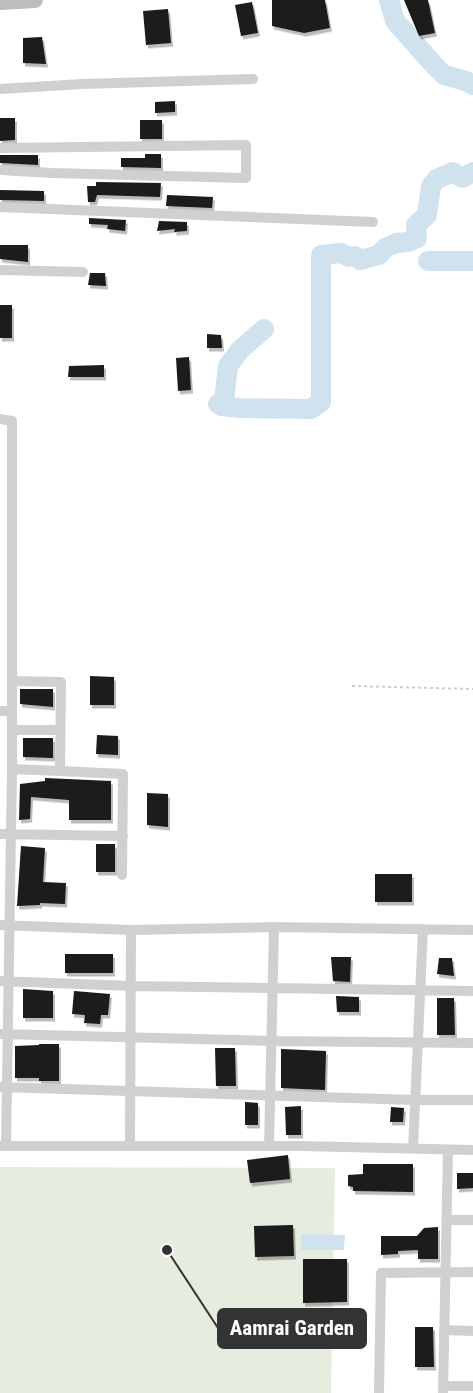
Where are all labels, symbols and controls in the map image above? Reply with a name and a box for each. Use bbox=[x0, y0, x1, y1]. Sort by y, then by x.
callout: Aamrai Garden bbox=[218, 1309, 366, 1348]
text: Aamrai Garden bbox=[230, 1316, 354, 1340]

